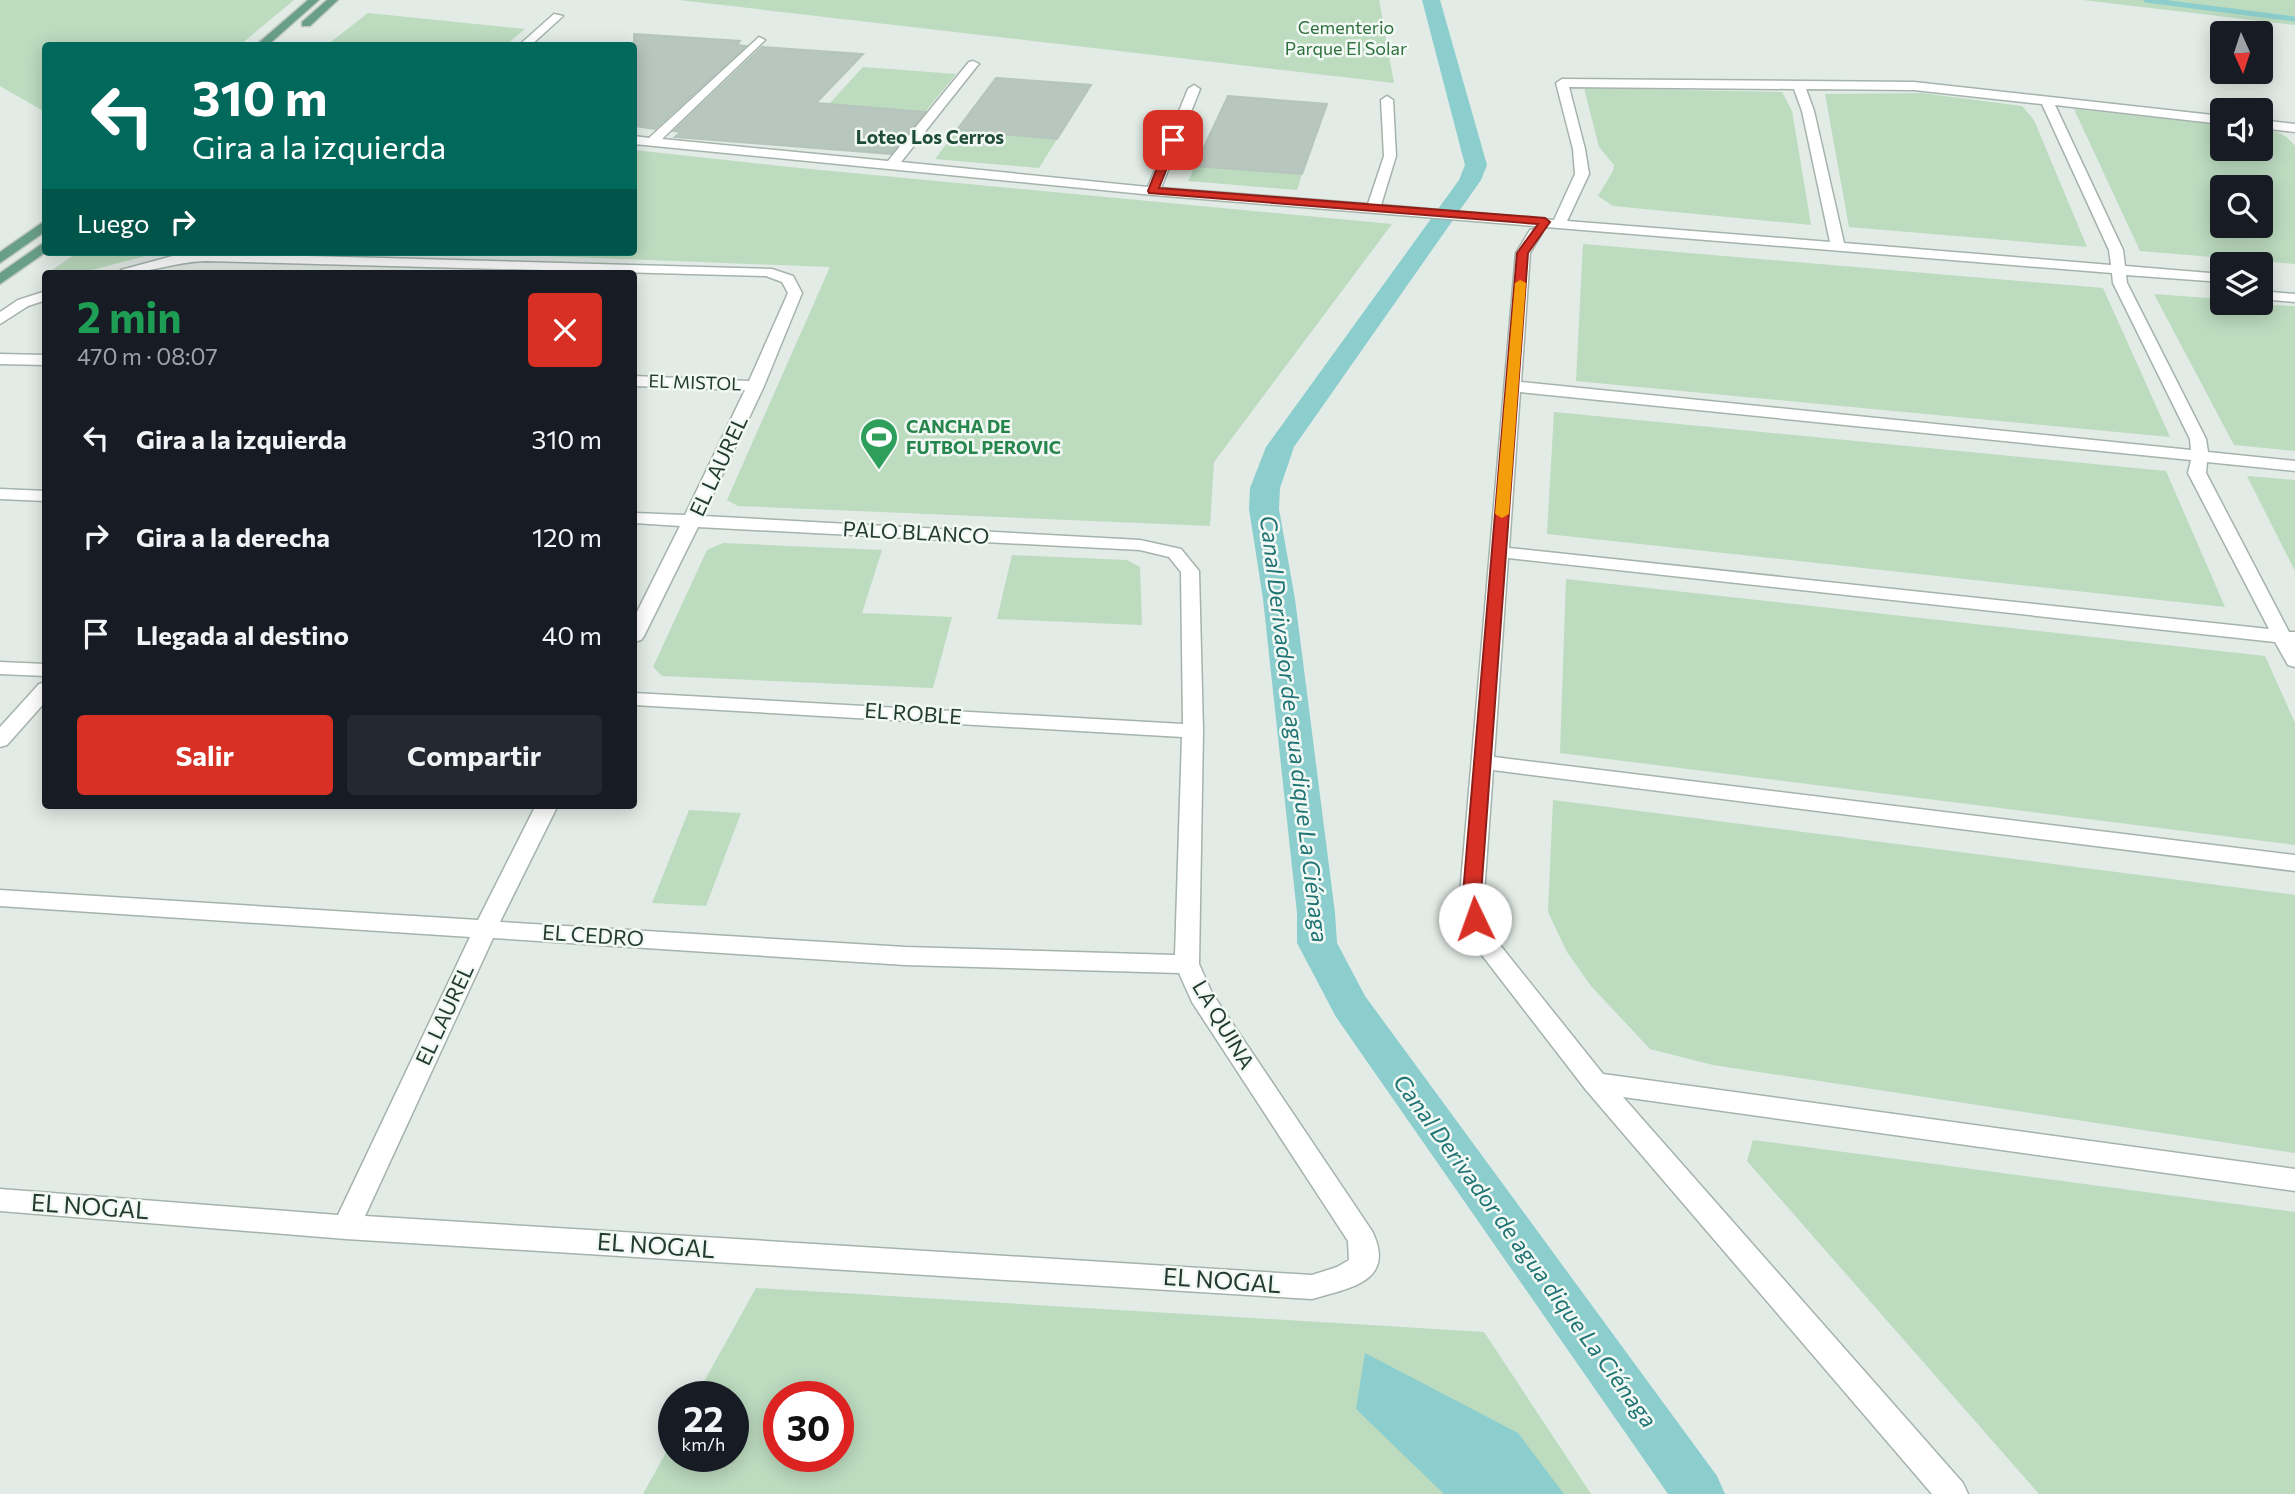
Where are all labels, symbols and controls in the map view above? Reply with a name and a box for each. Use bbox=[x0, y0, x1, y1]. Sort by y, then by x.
park label: Cementerio Parque El Solar bbox=[1285, 16, 1407, 59]
north arrow bbox=[2210, 21, 2273, 84]
map controls bbox=[2210, 21, 2273, 315]
text: 310 m bbox=[192, 66, 327, 126]
icon: left bbox=[77, 70, 168, 161]
button: sound bbox=[2210, 98, 2273, 161]
pin bbox=[1143, 110, 1203, 170]
icon: arrive bbox=[1154, 121, 1192, 159]
district label: Loteo Los Cerros bbox=[856, 125, 1004, 148]
text: Gira a la izquierda bbox=[192, 126, 446, 166]
button: search bbox=[2210, 175, 2273, 238]
icon: right bbox=[164, 203, 202, 241]
text: Luego bbox=[77, 207, 150, 238]
button: layers bbox=[2210, 252, 2273, 315]
text: 2 min bbox=[77, 290, 182, 342]
button: close bbox=[528, 293, 602, 367]
text: 470 m · 08:07 bbox=[77, 342, 218, 370]
street label: EL MISTOL bbox=[648, 369, 742, 395]
street label: EL LAUREL bbox=[683, 411, 752, 520]
place label: CANCHA DE FUTBOL PEROVIC bbox=[906, 415, 1061, 458]
sports icon: CANCHA DE FUTBOL PEROVIC bbox=[858, 416, 900, 471]
icon: left bbox=[77, 419, 115, 457]
text: Gira a la izquierda bbox=[136, 423, 347, 454]
text: 310 m bbox=[531, 423, 602, 454]
water label: Canal Derivador de agua dique La Ciénaga bbox=[1255, 514, 1335, 944]
street label: PALO BLANCO bbox=[842, 515, 990, 548]
icon: right bbox=[77, 517, 115, 555]
text: Gira a la derecha bbox=[136, 521, 330, 552]
text: 120 m bbox=[532, 521, 602, 552]
icon: arrive bbox=[77, 615, 115, 653]
text: Llegada al destino bbox=[136, 619, 349, 650]
text: 40 m bbox=[542, 619, 602, 650]
street label: EL ROBLE bbox=[864, 697, 963, 728]
button: Salir bbox=[77, 715, 333, 795]
button: Compartir bbox=[347, 715, 602, 795]
position arrow bbox=[1438, 882, 1512, 956]
street label: EL CEDRO bbox=[541, 918, 645, 951]
street label: EL LAUREL bbox=[409, 960, 478, 1069]
street label: LA QUINA bbox=[1188, 975, 1261, 1073]
water label: Canal Derivador de agua dique La Ciénaga bbox=[1388, 1068, 1664, 1433]
street label: EL NOGAL bbox=[30, 1187, 150, 1224]
street label: EL NOGAL bbox=[596, 1226, 716, 1263]
street label: EL NOGAL bbox=[1162, 1261, 1282, 1298]
speed limit sign: 30 bbox=[763, 1381, 854, 1472]
text: 22 bbox=[684, 1396, 723, 1439]
text: km/h bbox=[682, 1433, 725, 1455]

